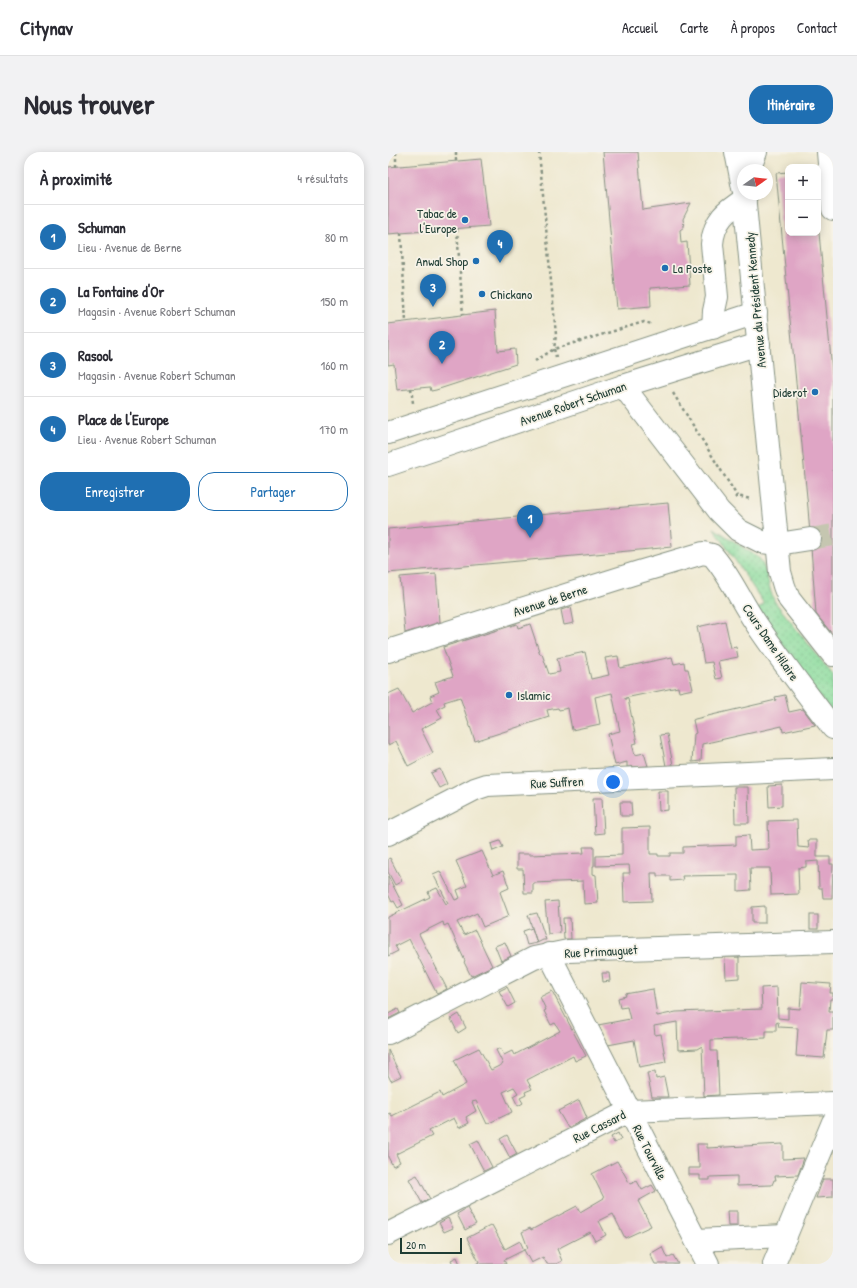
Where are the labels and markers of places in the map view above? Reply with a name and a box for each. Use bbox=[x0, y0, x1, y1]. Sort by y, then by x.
place label: Tabac de l'Europe bbox=[417, 204, 457, 237]
marker: Tabac de l'Europe bbox=[460, 215, 470, 225]
pin: 4 bbox=[487, 230, 513, 263]
place label: Anwal Shop bbox=[416, 252, 468, 270]
marker: Anwal Shop bbox=[471, 256, 481, 266]
place label: La Poste bbox=[673, 259, 712, 277]
marker: La Poste bbox=[660, 263, 670, 273]
pin: 3 bbox=[420, 274, 446, 307]
place label: Chickano bbox=[490, 285, 532, 303]
marker: Chickano bbox=[477, 289, 487, 299]
pin: 2 bbox=[429, 331, 455, 364]
place label: Diderot bbox=[773, 383, 808, 401]
marker: Diderot bbox=[810, 387, 820, 397]
pin: 1 bbox=[517, 505, 543, 538]
place label: Islamic bbox=[517, 686, 550, 704]
marker: Islamic bbox=[504, 690, 514, 700]

